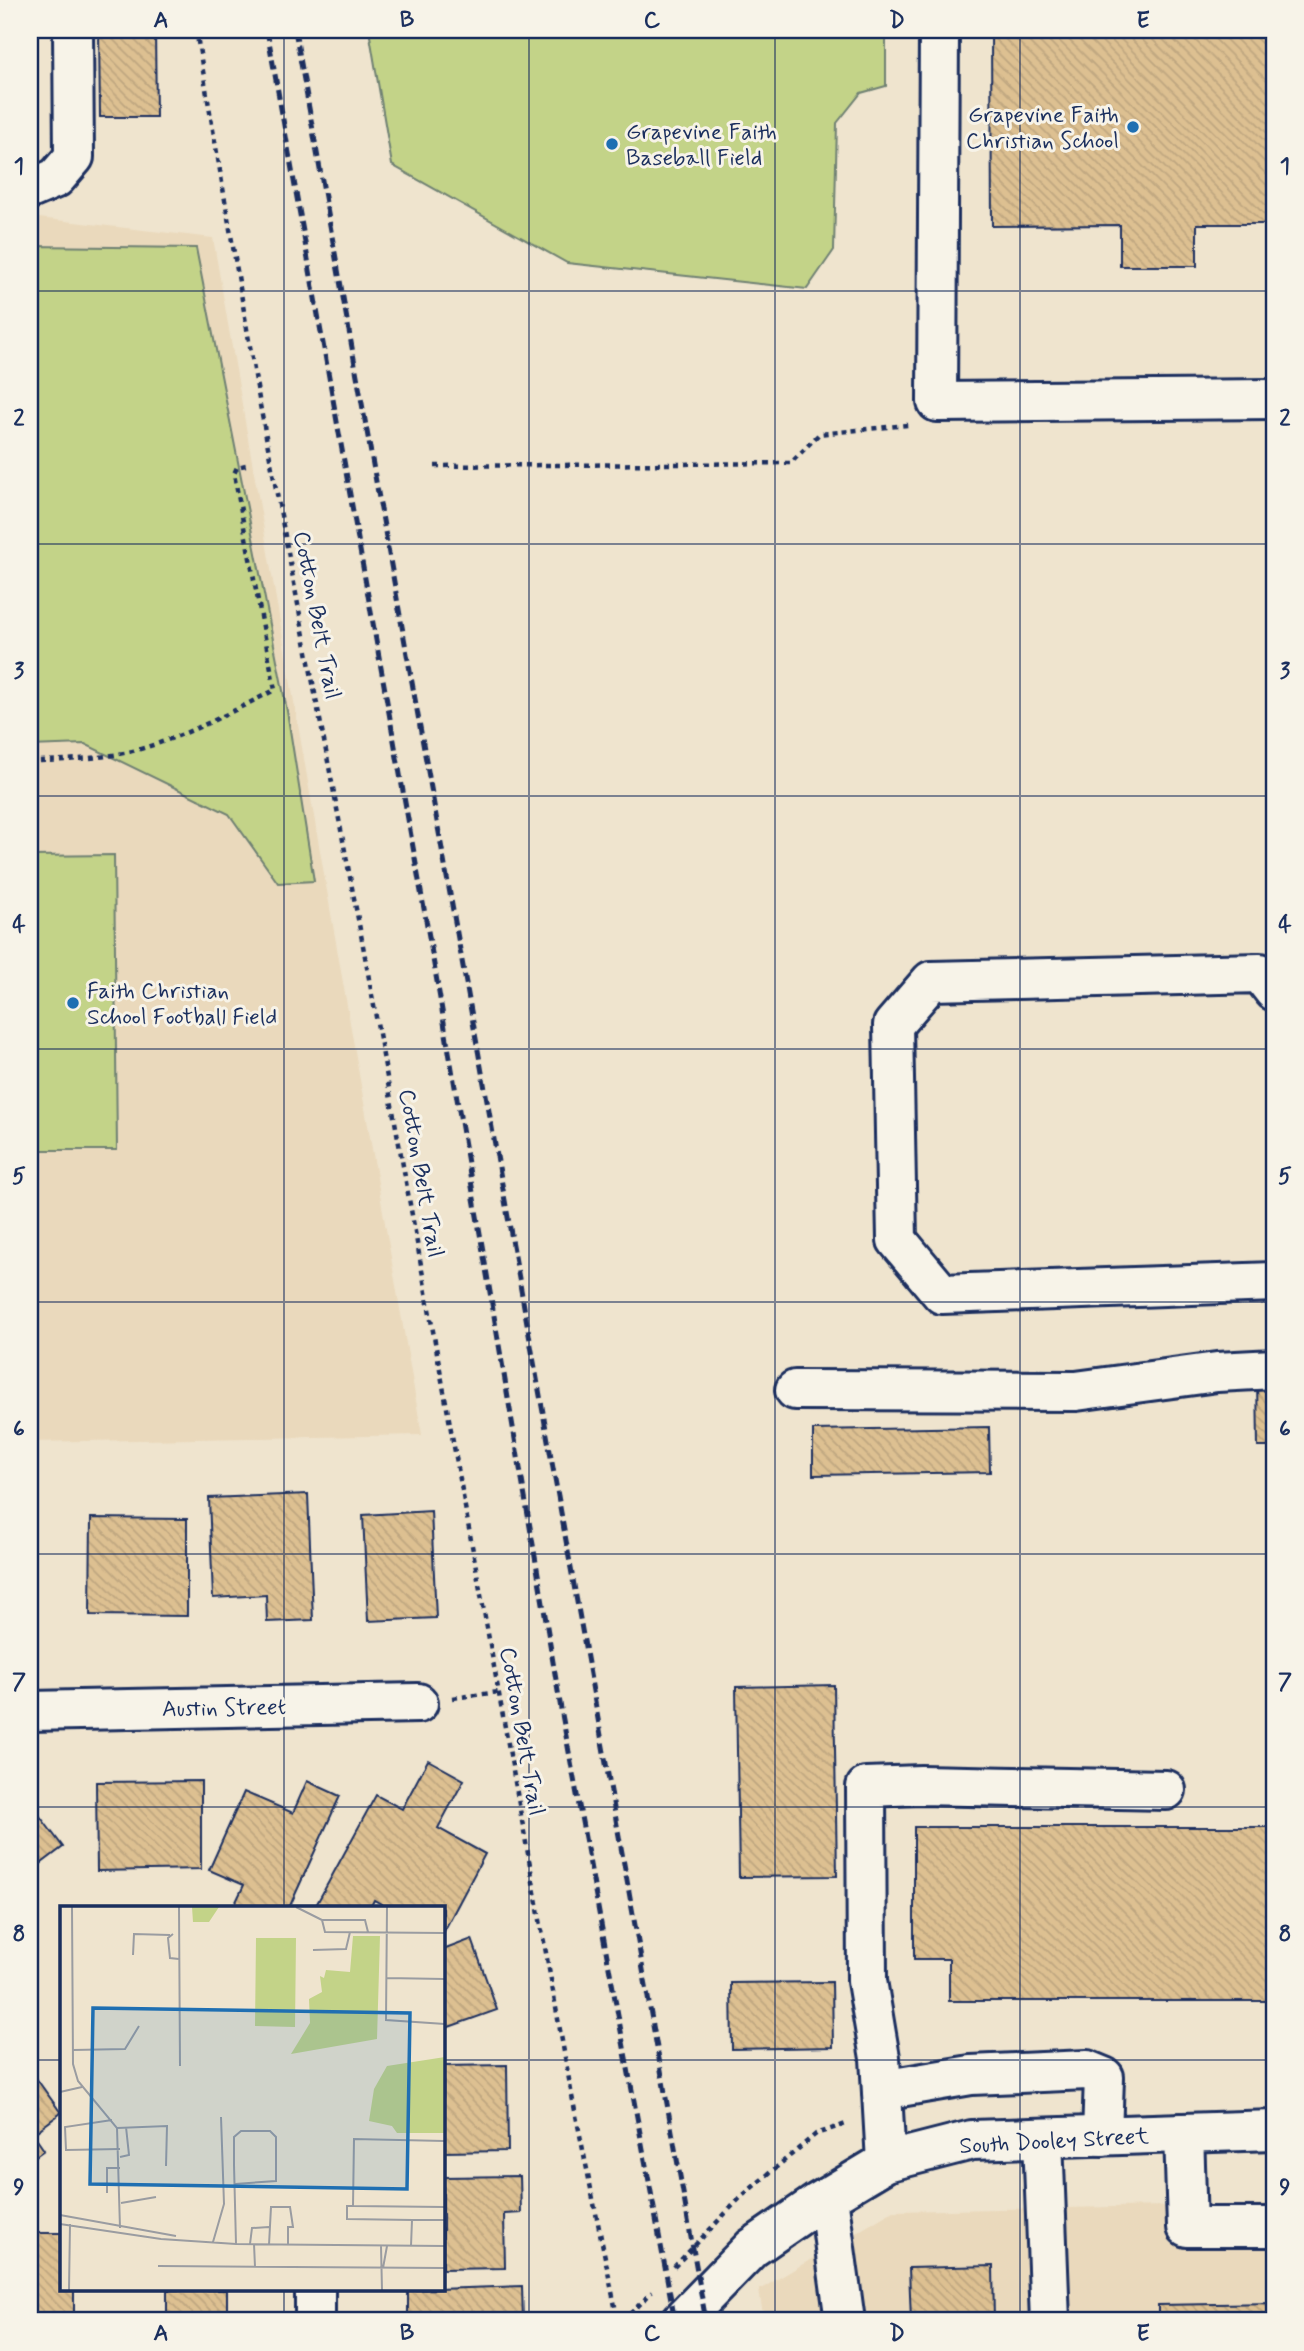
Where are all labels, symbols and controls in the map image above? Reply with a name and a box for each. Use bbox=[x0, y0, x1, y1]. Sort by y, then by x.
text: A bbox=[153, 6, 169, 36]
text: B bbox=[400, 6, 415, 36]
text: C bbox=[644, 6, 661, 36]
text: D bbox=[889, 6, 905, 36]
text: E bbox=[1136, 6, 1150, 36]
place label: Grapevine Faith Christian School bbox=[966, 101, 1119, 157]
place label: Grapevine Faith Baseball Field bbox=[626, 118, 777, 174]
marker: Grapevine Faith Christian School bbox=[1125, 119, 1141, 135]
marker: Grapevine Faith Baseball Field bbox=[604, 136, 620, 152]
text: 1 bbox=[14, 152, 24, 182]
text: 1 bbox=[1280, 152, 1290, 182]
text: 2 bbox=[13, 404, 25, 434]
text: 2 bbox=[1279, 404, 1291, 434]
street label: Cotton Belt Trail bbox=[285, 529, 347, 702]
text: 3 bbox=[14, 657, 25, 687]
text: 3 bbox=[1280, 657, 1291, 687]
text: 4 bbox=[12, 910, 26, 940]
text: 4 bbox=[1278, 910, 1292, 940]
place label: Faith Christian School Football Field bbox=[87, 977, 277, 1033]
marker: Faith Christian School Football Field bbox=[65, 995, 81, 1011]
street label: Cotton Belt Trail bbox=[390, 1087, 450, 1260]
text: 5 bbox=[12, 1162, 26, 1192]
text: 5 bbox=[1278, 1162, 1292, 1192]
text: 6 bbox=[13, 1415, 25, 1445]
text: 6 bbox=[1279, 1415, 1291, 1445]
street label: Cotton Belt Trail bbox=[491, 1645, 551, 1818]
text: 7 bbox=[12, 1668, 26, 1698]
text: 7 bbox=[1278, 1668, 1292, 1698]
street label: Austin Street bbox=[162, 1693, 286, 1725]
inset map bbox=[60, 1906, 444, 2292]
text: 8 bbox=[13, 1920, 25, 1950]
text: 8 bbox=[1279, 1920, 1291, 1950]
street label: South Dooley Street bbox=[959, 2122, 1150, 2162]
text: 9 bbox=[13, 2173, 25, 2203]
text: 9 bbox=[1279, 2173, 1291, 2203]
text: A bbox=[153, 2319, 169, 2349]
text: B bbox=[400, 2319, 415, 2349]
text: C bbox=[644, 2319, 661, 2349]
text: D bbox=[889, 2319, 905, 2349]
text: E bbox=[1136, 2319, 1150, 2349]

